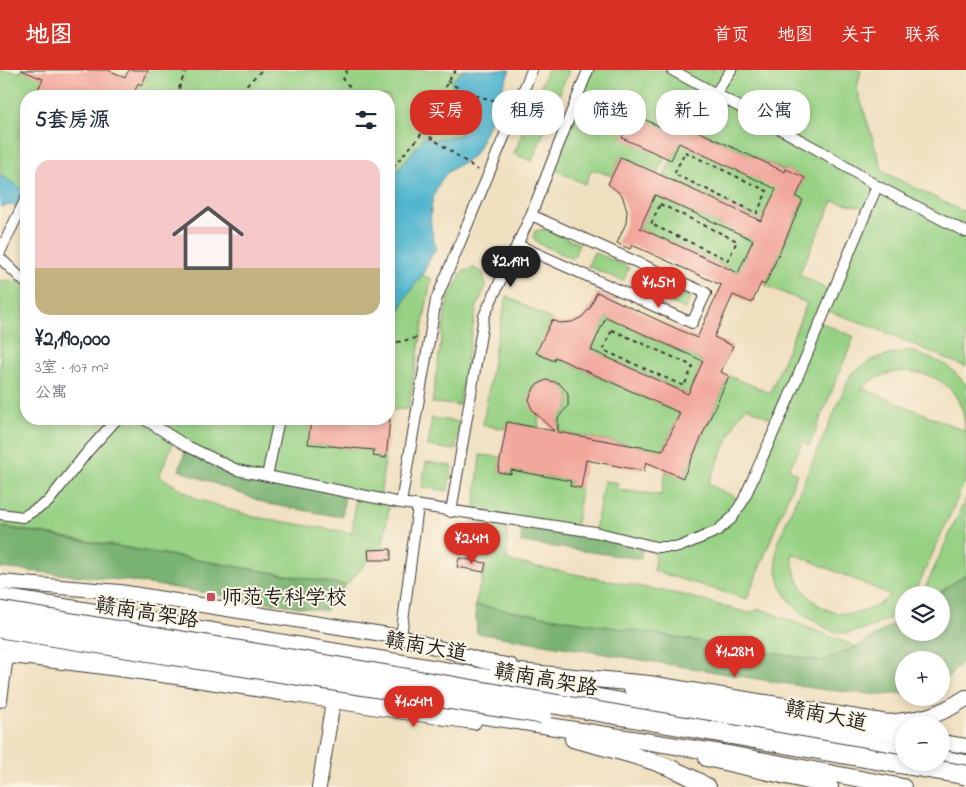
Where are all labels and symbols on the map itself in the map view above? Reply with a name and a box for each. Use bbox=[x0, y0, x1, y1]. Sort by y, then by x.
pin: ¥2.19M bbox=[470, 246, 552, 288]
pin: ¥1.5M bbox=[624, 266, 694, 309]
pin: ¥2.4M bbox=[437, 522, 507, 565]
place label: 师范专科学校 bbox=[221, 584, 347, 614]
street label: 赣南高架路 bbox=[92, 591, 201, 637]
marker: 师范专科学校 bbox=[205, 591, 217, 603]
street label: 赣南大道 bbox=[382, 626, 470, 670]
pin: ¥1.28M bbox=[694, 636, 776, 678]
street label: 赣南高架路 bbox=[491, 657, 600, 705]
pin: ¥1.04M bbox=[373, 686, 455, 728]
street label: 赣南大道 bbox=[782, 694, 870, 740]

